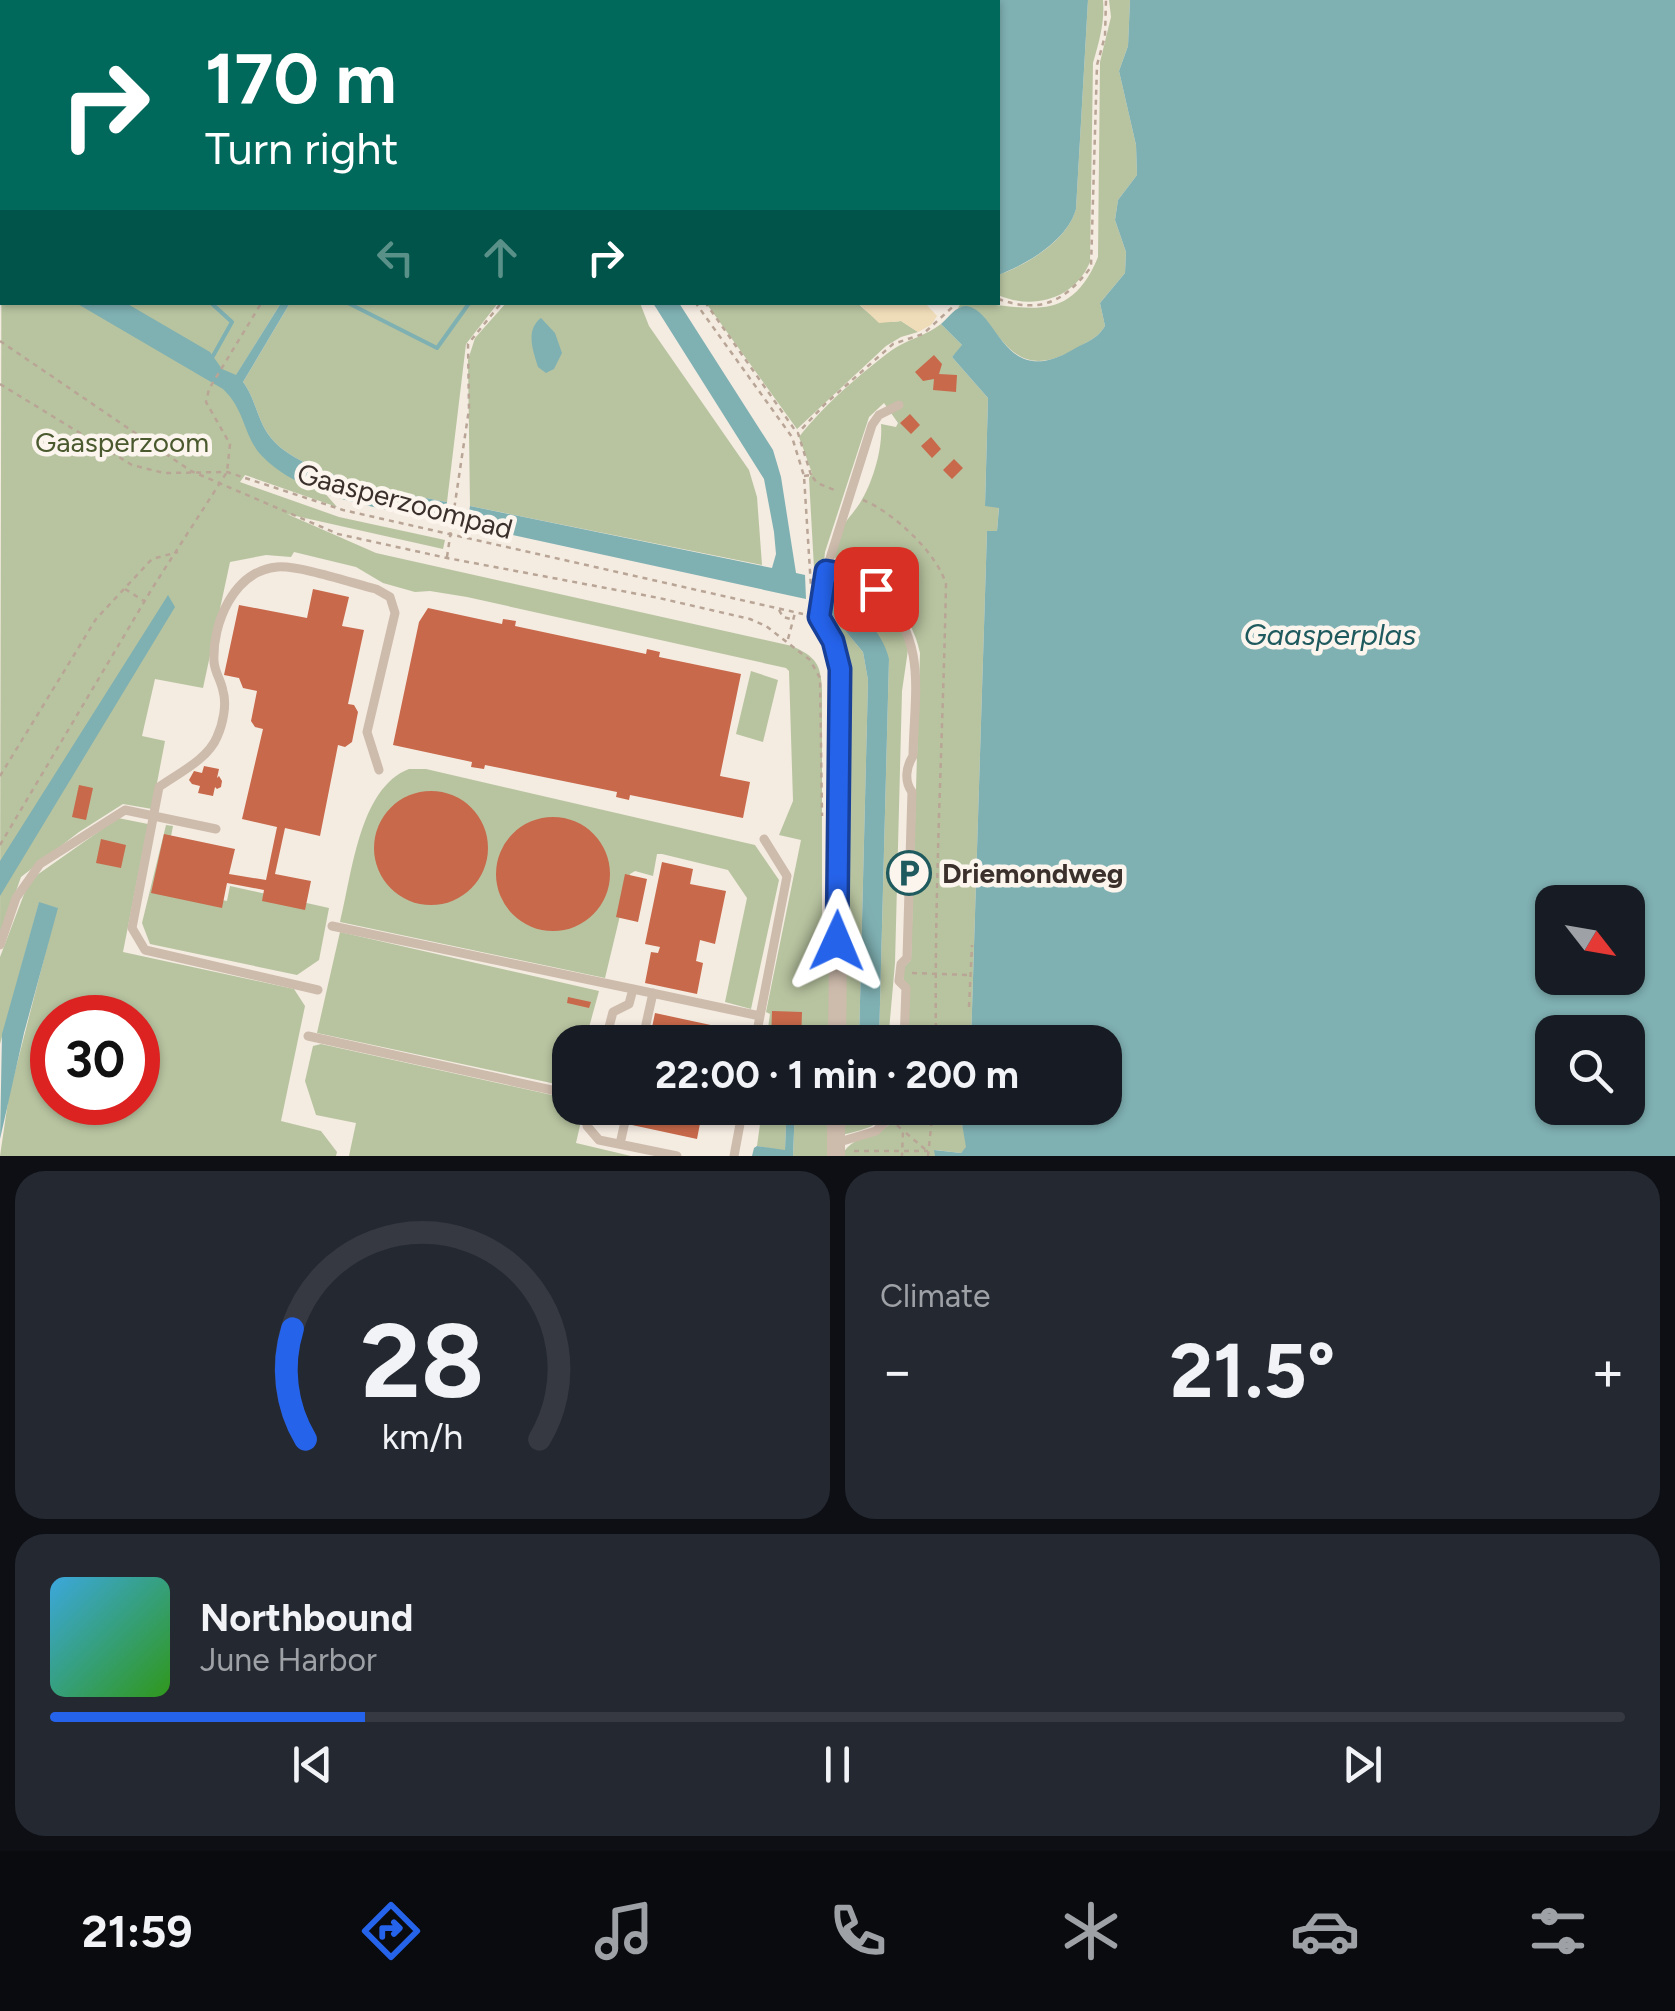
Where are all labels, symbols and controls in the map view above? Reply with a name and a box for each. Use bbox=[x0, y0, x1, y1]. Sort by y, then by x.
text: 170 m bbox=[205, 36, 397, 121]
icon: right bbox=[40, 40, 170, 170]
text: Turn right bbox=[205, 121, 398, 175]
icon: left bbox=[368, 230, 423, 285]
icon: ahead bbox=[473, 230, 528, 285]
icon: right bbox=[578, 230, 633, 285]
park label: Gaasperzoom bbox=[35, 425, 209, 459]
street label: Gaasperzoompad bbox=[294, 456, 516, 546]
pin bbox=[834, 547, 919, 632]
icon: arrive bbox=[849, 562, 904, 617]
water label: Gaasperplas bbox=[1244, 616, 1416, 653]
parking icon: Driemondweg bbox=[886, 850, 932, 896]
place label: Driemondweg bbox=[942, 856, 1124, 890]
north arrow bbox=[1535, 885, 1645, 995]
map controls bbox=[1535, 885, 1645, 1125]
position arrow bbox=[785, 889, 889, 993]
speed limit sign: 30 bbox=[30, 995, 160, 1125]
button: search bbox=[1535, 1015, 1645, 1125]
text: 22:00 · 1 min · 200 m bbox=[655, 1052, 1019, 1098]
text: Climate bbox=[880, 1277, 991, 1315]
text: 28 bbox=[361, 1298, 484, 1423]
text: 21.5° bbox=[1170, 1326, 1335, 1416]
text: − bbox=[880, 1338, 914, 1404]
text: + bbox=[1591, 1338, 1625, 1404]
text: km/h bbox=[382, 1415, 463, 1458]
text: Northbound bbox=[200, 1595, 413, 1641]
text: June Harbor bbox=[200, 1641, 377, 1679]
icon: previous bbox=[285, 1737, 340, 1792]
icon: pause bbox=[810, 1737, 865, 1792]
icon: next bbox=[1335, 1737, 1390, 1792]
icon: directions bbox=[356, 1896, 426, 1966]
icon: music bbox=[589, 1896, 659, 1966]
icon: phone bbox=[823, 1896, 893, 1966]
icon: climate bbox=[1056, 1896, 1126, 1966]
icon: car bbox=[1290, 1896, 1360, 1966]
icon: filters bbox=[1523, 1896, 1593, 1966]
text: 21:59 bbox=[82, 1904, 193, 1958]

